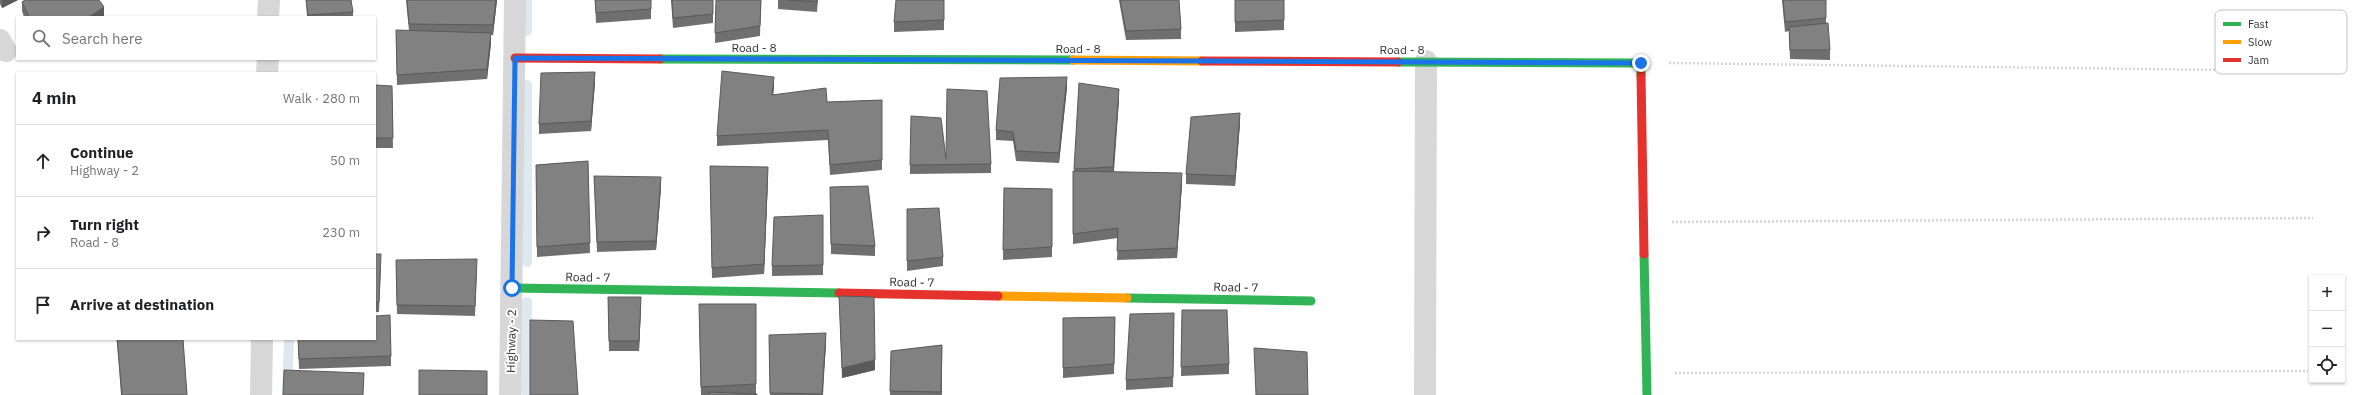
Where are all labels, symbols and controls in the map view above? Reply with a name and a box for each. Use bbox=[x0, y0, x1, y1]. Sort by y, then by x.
legend bbox=[2215, 10, 2347, 74]
search box bbox=[16, 16, 376, 60]
text: Fast bbox=[2248, 17, 2269, 31]
icon: search bbox=[30, 27, 52, 49]
text: Search here bbox=[62, 29, 142, 48]
text: Slow bbox=[2248, 35, 2272, 49]
street label: Road - 8 bbox=[731, 40, 777, 55]
street label: Road - 8 bbox=[1055, 41, 1101, 56]
street label: Road - 8 bbox=[1379, 42, 1425, 57]
text: Jam bbox=[2248, 53, 2269, 67]
route end bbox=[1632, 54, 1650, 72]
text: 4 min bbox=[32, 87, 76, 109]
text: Walk · 280 m bbox=[283, 90, 360, 107]
text: Continue bbox=[70, 143, 134, 162]
icon: ahead bbox=[32, 150, 54, 172]
text: 50 m bbox=[330, 152, 360, 169]
text: Highway - 2 bbox=[70, 162, 139, 179]
text: Turn right bbox=[70, 215, 139, 234]
icon: right bbox=[32, 222, 54, 244]
text: 230 m bbox=[322, 224, 360, 241]
text: Road - 8 bbox=[70, 234, 119, 251]
street label: Road - 7 bbox=[565, 269, 611, 285]
street label: Road - 7 bbox=[889, 274, 935, 290]
map controls bbox=[2309, 275, 2345, 383]
button: + bbox=[2309, 275, 2345, 311]
route start bbox=[503, 279, 521, 297]
street label: Road - 7 bbox=[1213, 279, 1259, 295]
icon: arrive bbox=[32, 294, 54, 316]
text: Arrive at destination bbox=[70, 295, 214, 314]
street label: Highway - 2 bbox=[503, 309, 519, 373]
button: − bbox=[2309, 311, 2345, 347]
button: locate bbox=[2309, 347, 2345, 383]

